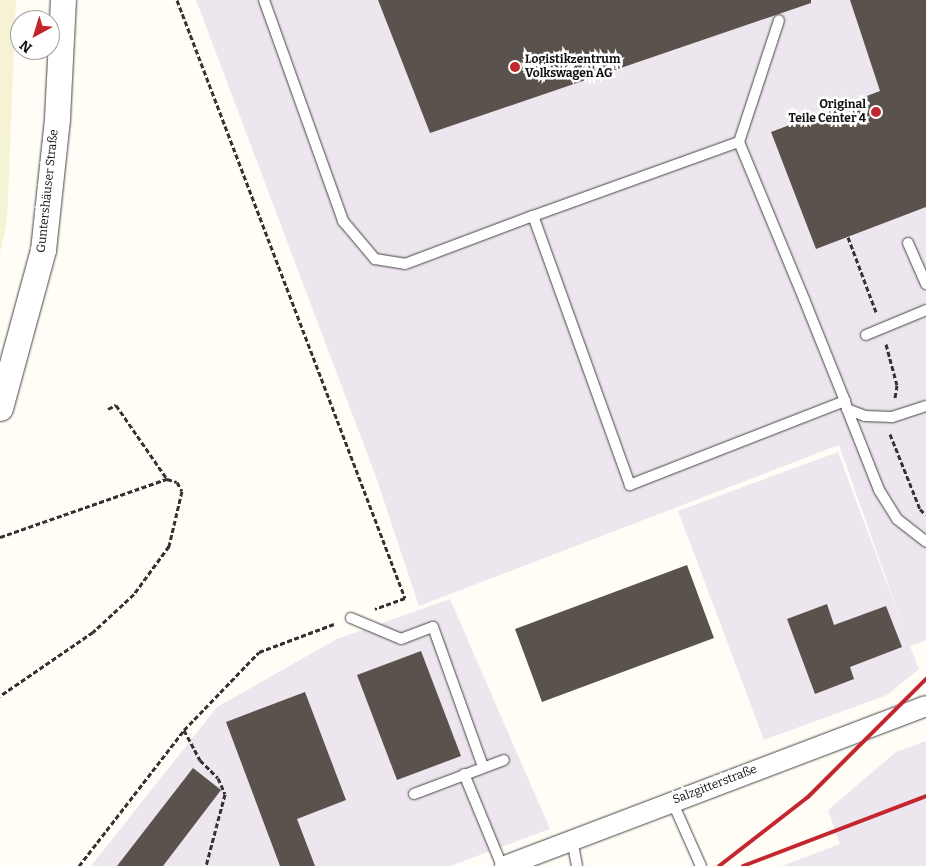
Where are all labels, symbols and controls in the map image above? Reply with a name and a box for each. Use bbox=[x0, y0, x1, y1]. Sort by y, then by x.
north arrow bbox=[10, 10, 60, 60]
text: N bbox=[16, 36, 35, 56]
place label: Logistikzentrum Volkswagen AG bbox=[525, 53, 620, 81]
marker: Logistikzentrum Volkswagen AG bbox=[509, 61, 521, 73]
place label: Original Teile Center 4 bbox=[788, 98, 866, 126]
marker: Original Teile Center 4 bbox=[870, 106, 882, 118]
street label: Guntershäuser Straße bbox=[34, 129, 62, 253]
street label: Salzgitterstraße bbox=[671, 762, 759, 808]

